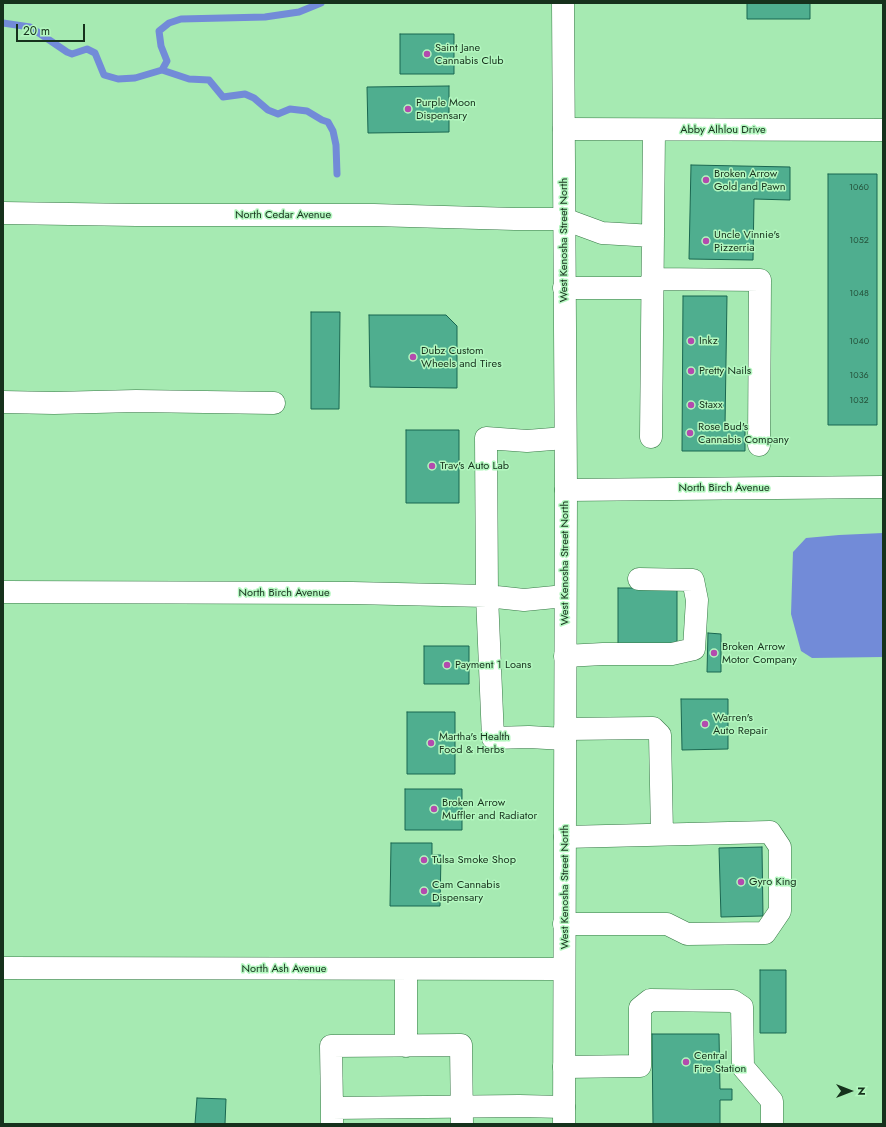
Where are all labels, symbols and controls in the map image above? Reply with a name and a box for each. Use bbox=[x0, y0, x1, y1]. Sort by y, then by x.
scale bar bbox=[18, 16, 87, 42]
text: 20 m bbox=[23, 22, 50, 40]
place label: Saint Jane Cannabis Club bbox=[435, 41, 504, 67]
marker: Saint Jane Cannabis Club bbox=[422, 49, 432, 59]
place label: Purple Moon Dispensary bbox=[416, 96, 476, 122]
marker: Purple Moon Dispensary bbox=[403, 104, 413, 114]
street label: Abby Alhlou Drive bbox=[680, 123, 766, 137]
place label: Broken Arrow Gold and Pawn bbox=[714, 167, 785, 193]
marker: Broken Arrow Gold and Pawn bbox=[701, 175, 711, 185]
street label: West Kenosha Street North bbox=[557, 178, 571, 302]
house number: 1060 bbox=[849, 183, 869, 193]
street label: North Cedar Avenue bbox=[235, 208, 331, 222]
place label: Uncle Vinnie's Pizzerria bbox=[714, 228, 780, 254]
marker: Uncle Vinnie's Pizzerria bbox=[701, 236, 711, 246]
house number: 1052 bbox=[849, 236, 869, 246]
house number: 1048 bbox=[849, 289, 869, 299]
place label: Inkz bbox=[699, 334, 718, 348]
marker: Inkz bbox=[686, 336, 696, 346]
house number: 1040 bbox=[849, 337, 869, 347]
place label: Dubz Custom Wheels and Tires bbox=[421, 344, 502, 370]
marker: Dubz Custom Wheels and Tires bbox=[408, 352, 418, 362]
place label: Pretty Nails bbox=[699, 364, 751, 378]
marker: Pretty Nails bbox=[686, 366, 696, 376]
house number: 1036 bbox=[849, 371, 869, 381]
house number: 1032 bbox=[849, 396, 869, 406]
place label: Staxx bbox=[699, 398, 723, 412]
marker: Staxx bbox=[686, 400, 696, 410]
place label: Rose Bud's Cannabis Company bbox=[698, 420, 789, 446]
marker: Rose Bud's Cannabis Company bbox=[685, 428, 695, 438]
place label: Trav's Auto Lab bbox=[440, 459, 509, 473]
marker: Trav's Auto Lab bbox=[427, 461, 437, 471]
street label: North Birch Avenue bbox=[678, 481, 770, 495]
street label: West Kenosha Street North bbox=[558, 501, 572, 625]
street label: North Birch Avenue bbox=[238, 586, 330, 600]
place label: Broken Arrow Motor Company bbox=[722, 640, 797, 666]
marker: Broken Arrow Motor Company bbox=[709, 648, 719, 658]
place label: Payment 1 Loans bbox=[455, 658, 531, 672]
marker: Payment 1 Loans bbox=[442, 660, 452, 670]
place label: Warren's Auto Repair bbox=[713, 711, 768, 737]
marker: Warren's Auto Repair bbox=[700, 719, 710, 729]
place label: Martha's Health Food & Herbs bbox=[439, 730, 510, 756]
marker: Martha's Health Food & Herbs bbox=[426, 738, 436, 748]
place label: Broken Arrow Muffler and Radiator bbox=[442, 796, 537, 822]
marker: Broken Arrow Muffler and Radiator bbox=[429, 804, 439, 814]
street label: West Kenosha Street North bbox=[558, 825, 572, 949]
place label: Tulsa Smoke Shop bbox=[432, 853, 516, 867]
marker: Tulsa Smoke Shop bbox=[419, 855, 429, 865]
place label: Gyro King bbox=[749, 875, 797, 889]
marker: Gyro King bbox=[736, 877, 746, 887]
place label: Cam Cannabis Dispensary bbox=[432, 878, 500, 904]
marker: Cam Cannabis Dispensary bbox=[419, 886, 429, 896]
street label: North Ash Avenue bbox=[241, 962, 327, 976]
place label: Central Fire Station bbox=[694, 1049, 746, 1075]
marker: Central Fire Station bbox=[681, 1057, 691, 1067]
north arrow bbox=[830, 1071, 870, 1111]
text: N bbox=[854, 1087, 870, 1095]

